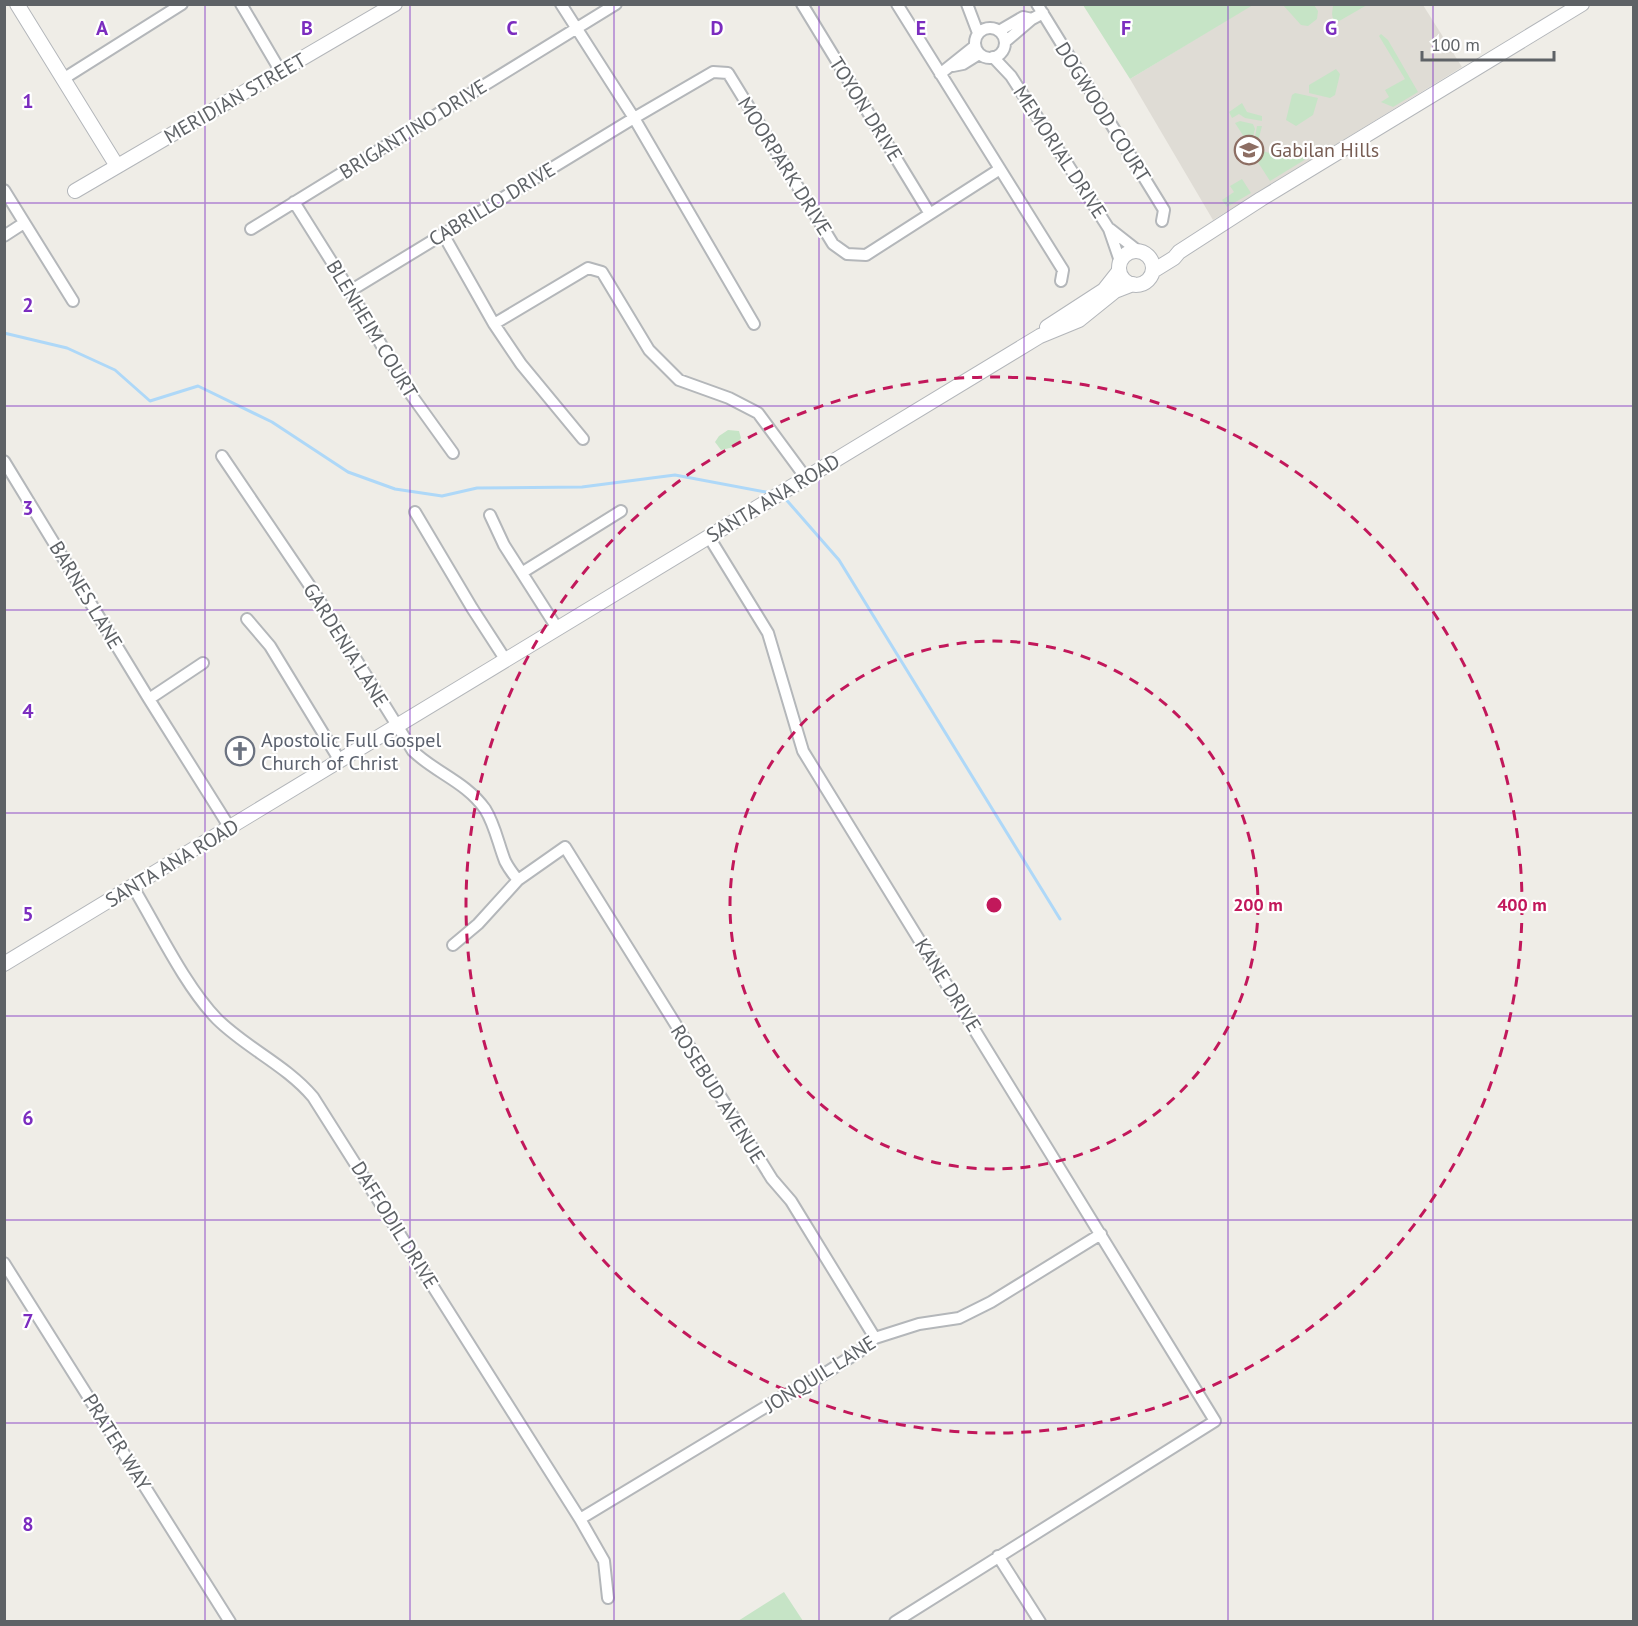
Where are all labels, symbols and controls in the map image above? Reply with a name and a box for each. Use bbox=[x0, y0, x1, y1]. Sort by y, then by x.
text: A bbox=[96, 15, 109, 41]
text: B bbox=[301, 15, 313, 41]
text: C bbox=[506, 15, 518, 41]
text: D bbox=[711, 15, 724, 41]
text: E bbox=[916, 15, 926, 41]
text: F bbox=[1121, 15, 1131, 41]
text: G bbox=[1325, 15, 1337, 41]
scale bar bbox=[1422, 24, 1554, 62]
text: 100 m bbox=[1431, 33, 1480, 56]
street label: DOGWOOD COURT bbox=[1049, 37, 1157, 187]
street label: MERIDIAN STREET bbox=[159, 47, 311, 149]
street label: TOYON DRIVE bbox=[824, 52, 908, 166]
street label: BRIGANTINO DRIVE bbox=[334, 73, 492, 185]
street label: MEMORIAL DRIVE bbox=[1007, 81, 1113, 223]
text: 1 bbox=[22, 88, 34, 114]
street label: MOORPARK DRIVE bbox=[732, 92, 838, 240]
school or university icon: Gabilan Hills bbox=[1233, 134, 1265, 166]
place label: Gabilan Hills bbox=[1270, 137, 1379, 163]
street label: CABRILLO DRIVE bbox=[424, 156, 560, 252]
street label: BLENHEIM COURT bbox=[320, 255, 424, 403]
text: 2 bbox=[22, 292, 34, 318]
street label: SANTA ANA ROAD bbox=[701, 448, 845, 548]
text: 3 bbox=[22, 495, 34, 521]
street label: BARNES LANE bbox=[43, 536, 129, 654]
street label: GARDENIA LANE bbox=[297, 578, 395, 712]
text: 4 bbox=[22, 698, 34, 724]
place label: Apostolic Full Gospel Church of Christ bbox=[261, 727, 442, 776]
church icon: Apostolic Full Gospel Church of Christ bbox=[224, 735, 256, 767]
street label: SANTA ANA ROAD bbox=[100, 813, 244, 913]
text: 200 m bbox=[1233, 893, 1283, 916]
text: 400 m bbox=[1497, 893, 1547, 916]
centre of rings bbox=[984, 895, 1004, 915]
text: 5 bbox=[22, 901, 34, 927]
street label: KANE DRIVE bbox=[909, 933, 987, 1037]
street label: ROSEBUD AVENUE bbox=[665, 1020, 771, 1168]
text: 6 bbox=[22, 1105, 34, 1131]
street label: DAFFODIL DRIVE bbox=[345, 1157, 445, 1293]
text: 7 bbox=[22, 1308, 34, 1334]
street label: JONQUIL LANE bbox=[759, 1329, 881, 1419]
street label: PRATER WAY bbox=[77, 1389, 157, 1496]
text: 8 bbox=[22, 1511, 34, 1537]

